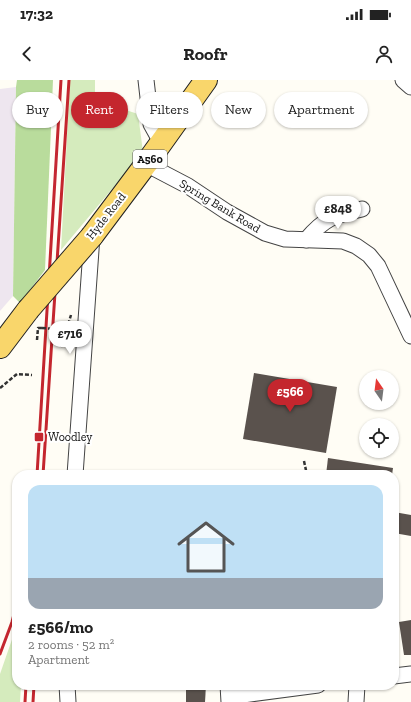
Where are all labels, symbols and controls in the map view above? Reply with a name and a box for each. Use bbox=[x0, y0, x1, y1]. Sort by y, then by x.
text: 17:32 bbox=[20, 5, 53, 23]
icon: back bbox=[16, 43, 38, 65]
text: Roofr bbox=[183, 43, 228, 65]
icon: person bbox=[373, 43, 395, 65]
chip: Buy bbox=[12, 92, 63, 128]
chip: Rent bbox=[71, 92, 128, 128]
chip: Filters bbox=[136, 92, 203, 128]
chip: New bbox=[211, 92, 266, 128]
chip: Apartment bbox=[274, 92, 368, 128]
road number: A560 bbox=[133, 150, 167, 168]
street label: Spring Bank Road bbox=[177, 176, 263, 236]
street label: Hyde Road bbox=[83, 190, 129, 242]
pin: £848 bbox=[314, 196, 362, 230]
text: £848 bbox=[324, 201, 352, 216]
pin: £716 bbox=[46, 321, 94, 355]
text: £716 bbox=[57, 326, 83, 341]
north arrow bbox=[359, 370, 399, 410]
map controls bbox=[359, 370, 399, 458]
pin: £566 bbox=[266, 379, 314, 413]
text: £566 bbox=[276, 384, 304, 399]
button: locate bbox=[359, 418, 399, 458]
place label: Woodley bbox=[48, 430, 93, 444]
marker: Woodley bbox=[33, 431, 45, 443]
icon: home bbox=[170, 511, 242, 583]
text: £566/mo bbox=[28, 617, 93, 637]
text: 2 rooms · 52 m² bbox=[28, 637, 114, 652]
text: Apartment bbox=[28, 652, 90, 667]

